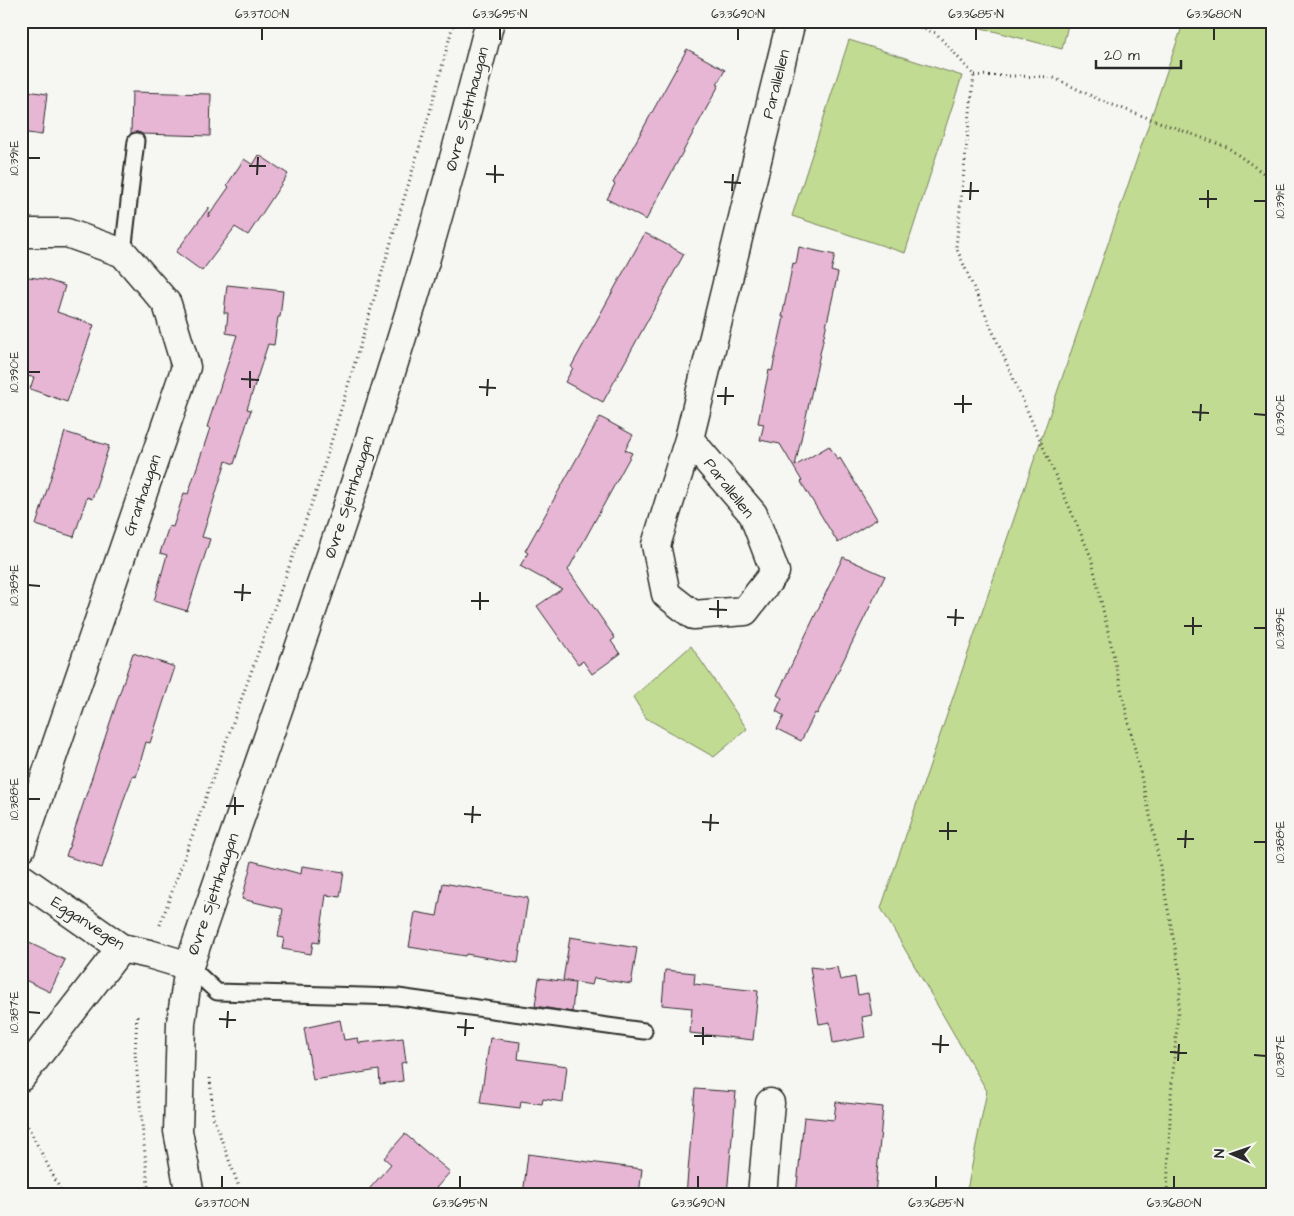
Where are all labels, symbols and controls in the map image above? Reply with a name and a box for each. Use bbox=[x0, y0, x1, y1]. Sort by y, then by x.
text: 63.3700°N bbox=[235, 6, 290, 23]
text: 63.3695°N bbox=[473, 6, 528, 23]
text: 63.3690°N bbox=[711, 6, 765, 23]
text: 63.3685°N bbox=[948, 6, 1004, 23]
text: 63.3680°N bbox=[1187, 6, 1242, 23]
scale bar bbox=[1096, 38, 1182, 70]
street label: Øvre Sjetnhaugan bbox=[440, 44, 495, 174]
text: 20 m bbox=[1104, 45, 1140, 66]
street label: Parallellen bbox=[757, 47, 795, 121]
text: 10.391°E bbox=[6, 140, 23, 176]
text: 10.391°E bbox=[1272, 183, 1289, 219]
text: 10.390°E bbox=[6, 351, 23, 393]
text: 10.390°E bbox=[1272, 394, 1289, 436]
street label: Øvre Sjetnhaugan bbox=[319, 433, 380, 561]
street label: Granhaugan bbox=[118, 451, 167, 539]
street label: Parallellen bbox=[699, 453, 759, 523]
text: 10.389°E bbox=[6, 564, 23, 606]
text: 10.389°E bbox=[1272, 607, 1289, 649]
text: 10.388°E bbox=[6, 778, 23, 820]
text: 10.388°E bbox=[1272, 821, 1289, 863]
street label: Øvre Sjetnhaugan bbox=[182, 830, 245, 958]
street label: Egganvegen bbox=[46, 891, 129, 956]
text: 10.387°E bbox=[6, 991, 23, 1033]
text: 10.387°E bbox=[1272, 1035, 1289, 1077]
north arrow bbox=[1206, 1128, 1256, 1178]
text: N bbox=[1210, 1149, 1230, 1158]
text: 63.3700°N bbox=[195, 1195, 250, 1212]
text: 63.3695°N bbox=[433, 1195, 488, 1212]
text: 63.3690°N bbox=[671, 1195, 725, 1212]
text: 63.3685°N bbox=[908, 1195, 964, 1212]
text: 63.3680°N bbox=[1147, 1195, 1202, 1212]

